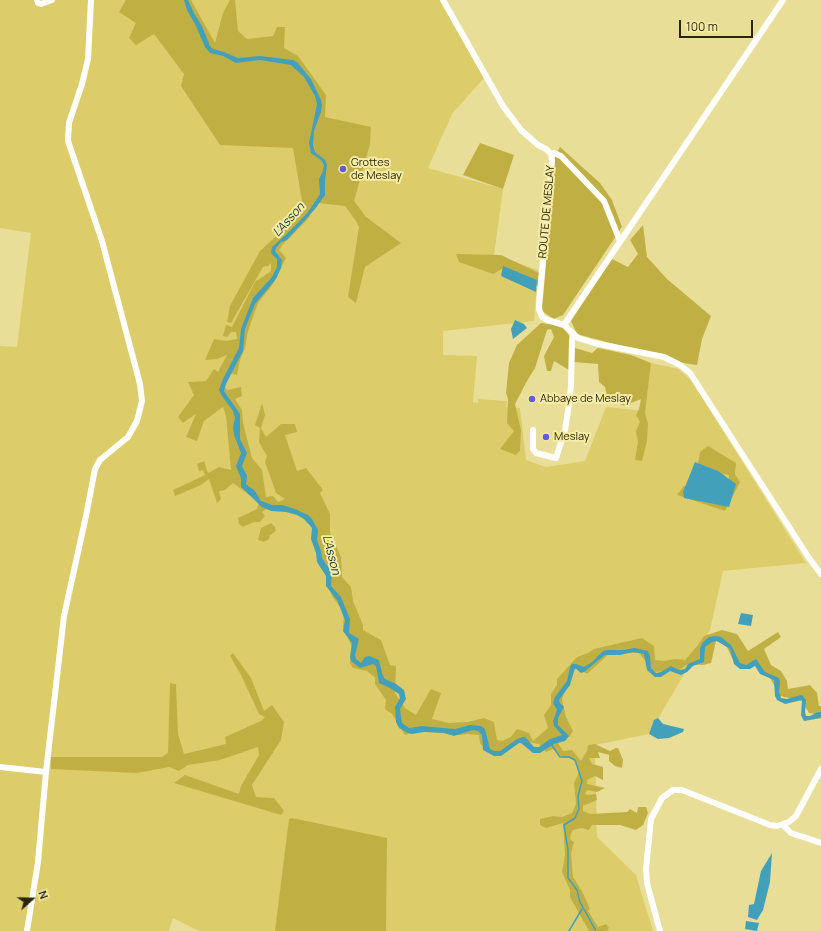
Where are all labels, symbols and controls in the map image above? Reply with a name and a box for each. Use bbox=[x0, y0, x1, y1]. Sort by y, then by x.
scale bar bbox=[681, 12, 755, 38]
text: 100 m bbox=[686, 18, 718, 35]
place label: Grottes de Meslay bbox=[351, 156, 402, 182]
marker: Grottes de Meslay bbox=[338, 164, 348, 174]
street label: ROUTE DE MESLAY bbox=[536, 165, 558, 259]
water label: L'Asson bbox=[270, 200, 308, 240]
place label: Abbaye de Meslay bbox=[540, 392, 631, 406]
marker: Abbaye de Meslay bbox=[527, 394, 537, 404]
place label: Meslay bbox=[554, 430, 590, 444]
marker: Meslay bbox=[541, 432, 551, 442]
water label: L'Asson bbox=[319, 534, 343, 576]
north arrow bbox=[12, 879, 52, 919]
text: N bbox=[35, 888, 52, 901]

